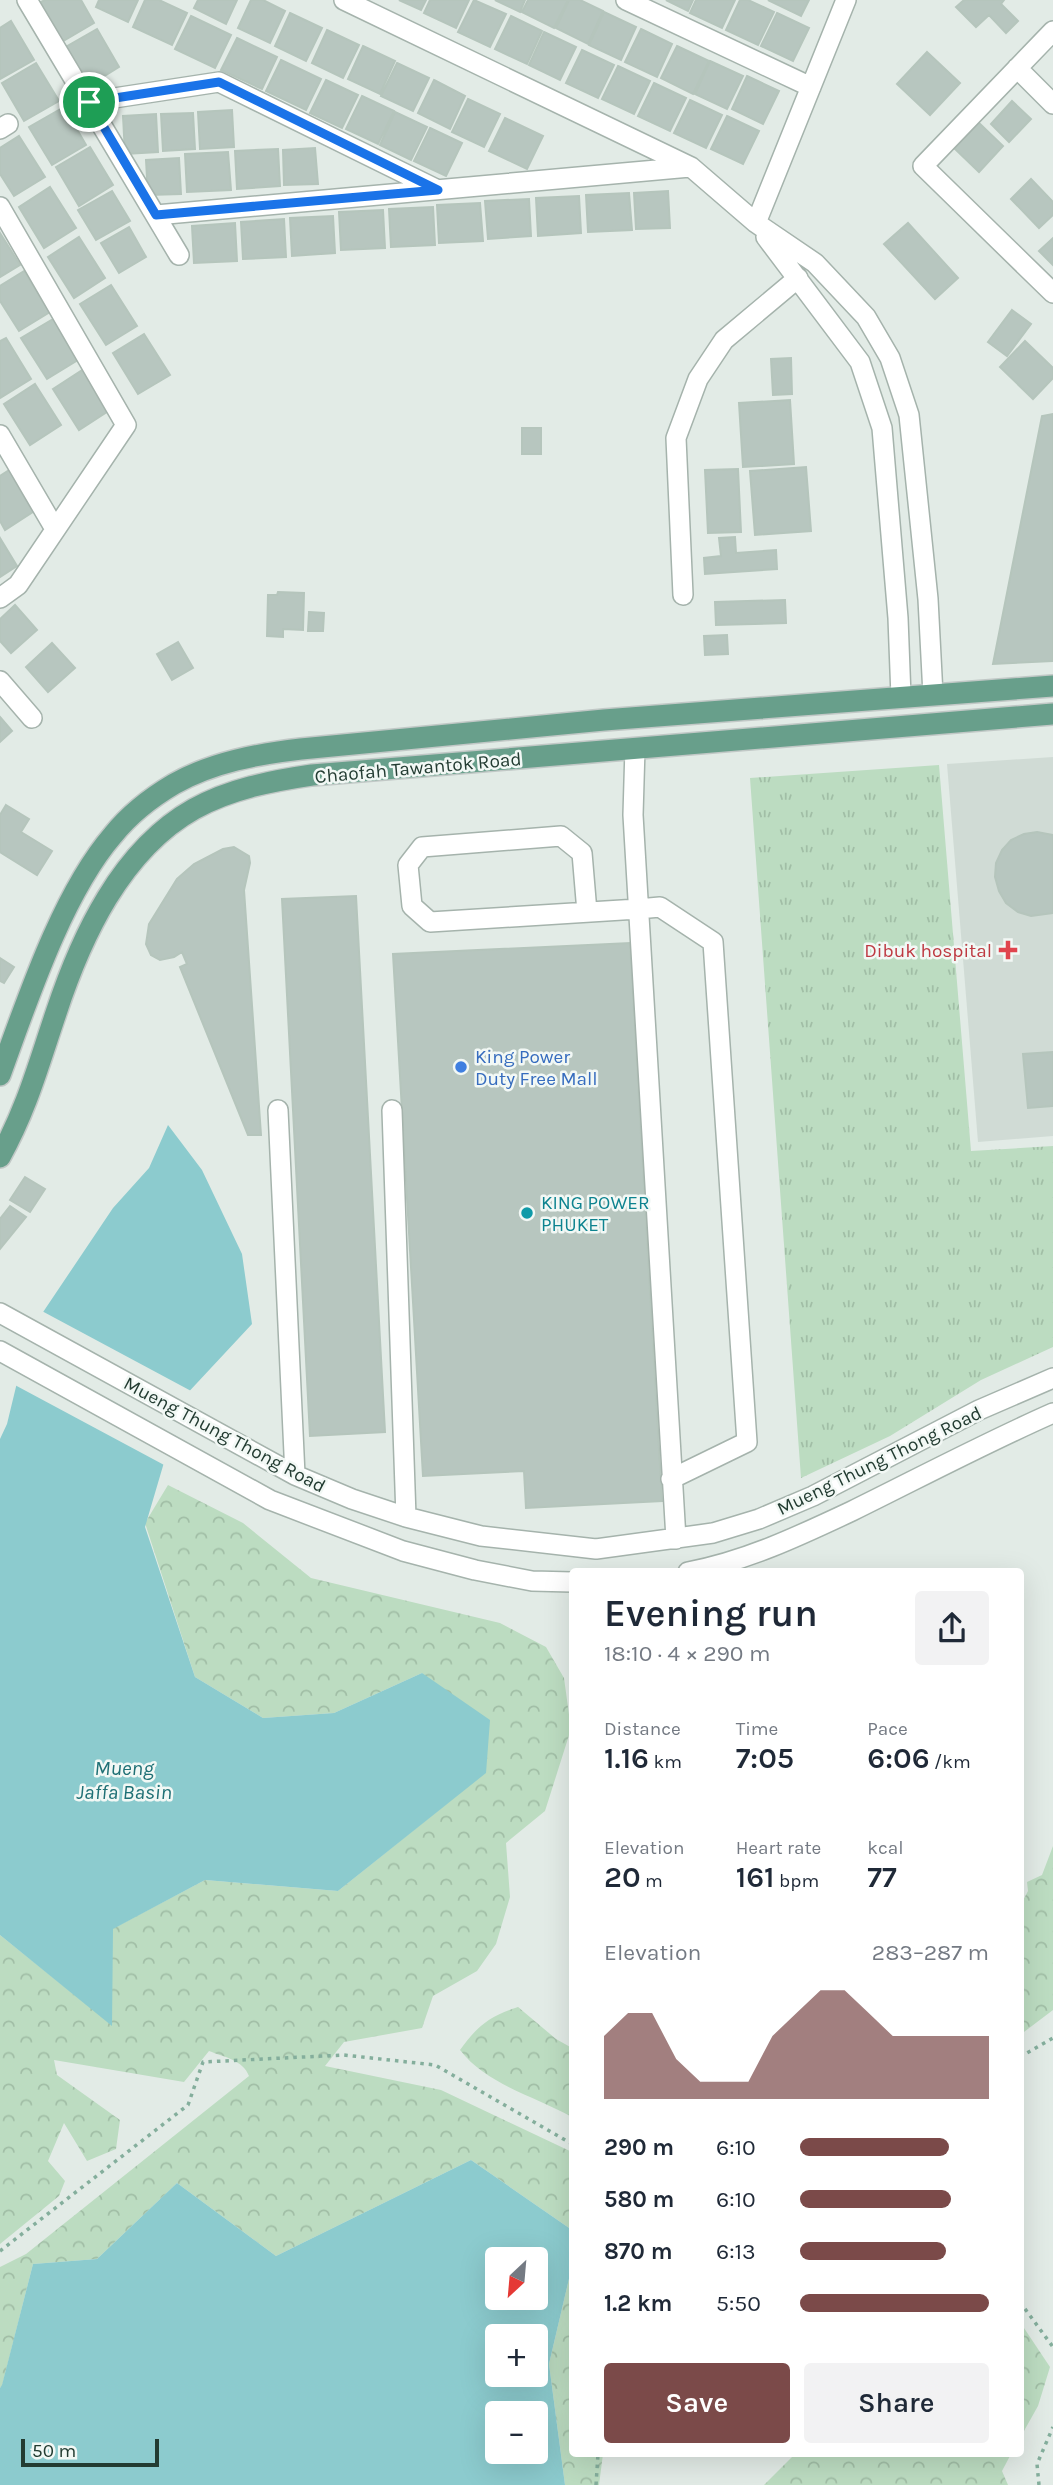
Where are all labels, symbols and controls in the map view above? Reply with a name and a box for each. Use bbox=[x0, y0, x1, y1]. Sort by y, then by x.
pin bbox=[59, 72, 119, 132]
icon: arrive bbox=[70, 83, 108, 121]
street label: Chaofah Tawantok Road bbox=[314, 748, 522, 788]
place label: Dibuk hospital bbox=[864, 940, 992, 962]
marker: Dibuk hospital bbox=[998, 940, 1018, 960]
place label: King Power Duty Free Mall bbox=[475, 1046, 598, 1090]
marker: King Power Duty Free Mall bbox=[453, 1059, 469, 1075]
place label: KING POWER PHUKET bbox=[541, 1192, 650, 1236]
marker: KING POWER PHUKET bbox=[519, 1205, 535, 1221]
street label: Mueng Thung Thong Road bbox=[120, 1372, 329, 1497]
street label: Mueng Thung Thong Road bbox=[773, 1402, 985, 1520]
text: Evening run bbox=[604, 1591, 818, 1636]
button: share bbox=[915, 1591, 989, 1665]
text: 18:10 · 4 × 290 m bbox=[604, 1640, 770, 1667]
text: Distance bbox=[604, 1718, 681, 1740]
text: Time bbox=[736, 1718, 778, 1740]
text: Pace bbox=[867, 1718, 908, 1740]
text: 1.16 bbox=[604, 1740, 649, 1776]
text: 7:05 bbox=[736, 1740, 794, 1776]
text: 6:06 bbox=[867, 1740, 930, 1776]
text: km bbox=[649, 1751, 682, 1773]
text: /km bbox=[930, 1751, 971, 1773]
water label: Mueng Jaffa Basin bbox=[76, 1756, 172, 1804]
text: Elevation bbox=[604, 1837, 684, 1859]
text: Heart rate bbox=[736, 1837, 821, 1859]
text: kcal bbox=[867, 1837, 904, 1859]
text: 20 bbox=[604, 1859, 641, 1895]
text: 161 bbox=[736, 1859, 775, 1895]
text: 77 bbox=[867, 1859, 897, 1895]
text: m bbox=[641, 1870, 663, 1892]
text: bpm bbox=[775, 1870, 819, 1892]
text: Elevation bbox=[604, 1939, 701, 1966]
text: 283–287 m bbox=[872, 1939, 989, 1966]
text: 290 m bbox=[604, 2134, 674, 2161]
text: 6:10 bbox=[716, 2134, 756, 2161]
text: 580 m bbox=[604, 2186, 674, 2213]
text: 6:10 bbox=[716, 2186, 756, 2213]
text: 870 m bbox=[604, 2238, 673, 2265]
text: 6:13 bbox=[716, 2238, 756, 2265]
north arrow bbox=[485, 2247, 548, 2310]
map controls bbox=[485, 2247, 548, 2464]
text: 1.2 km bbox=[604, 2290, 672, 2317]
text: 5:50 bbox=[716, 2290, 761, 2317]
button: + bbox=[485, 2324, 548, 2387]
button: Save bbox=[604, 2363, 790, 2443]
button: Share bbox=[804, 2363, 989, 2443]
button: − bbox=[485, 2401, 548, 2464]
scale bar bbox=[21, 2436, 159, 2468]
text: 50 m bbox=[32, 2440, 76, 2462]

